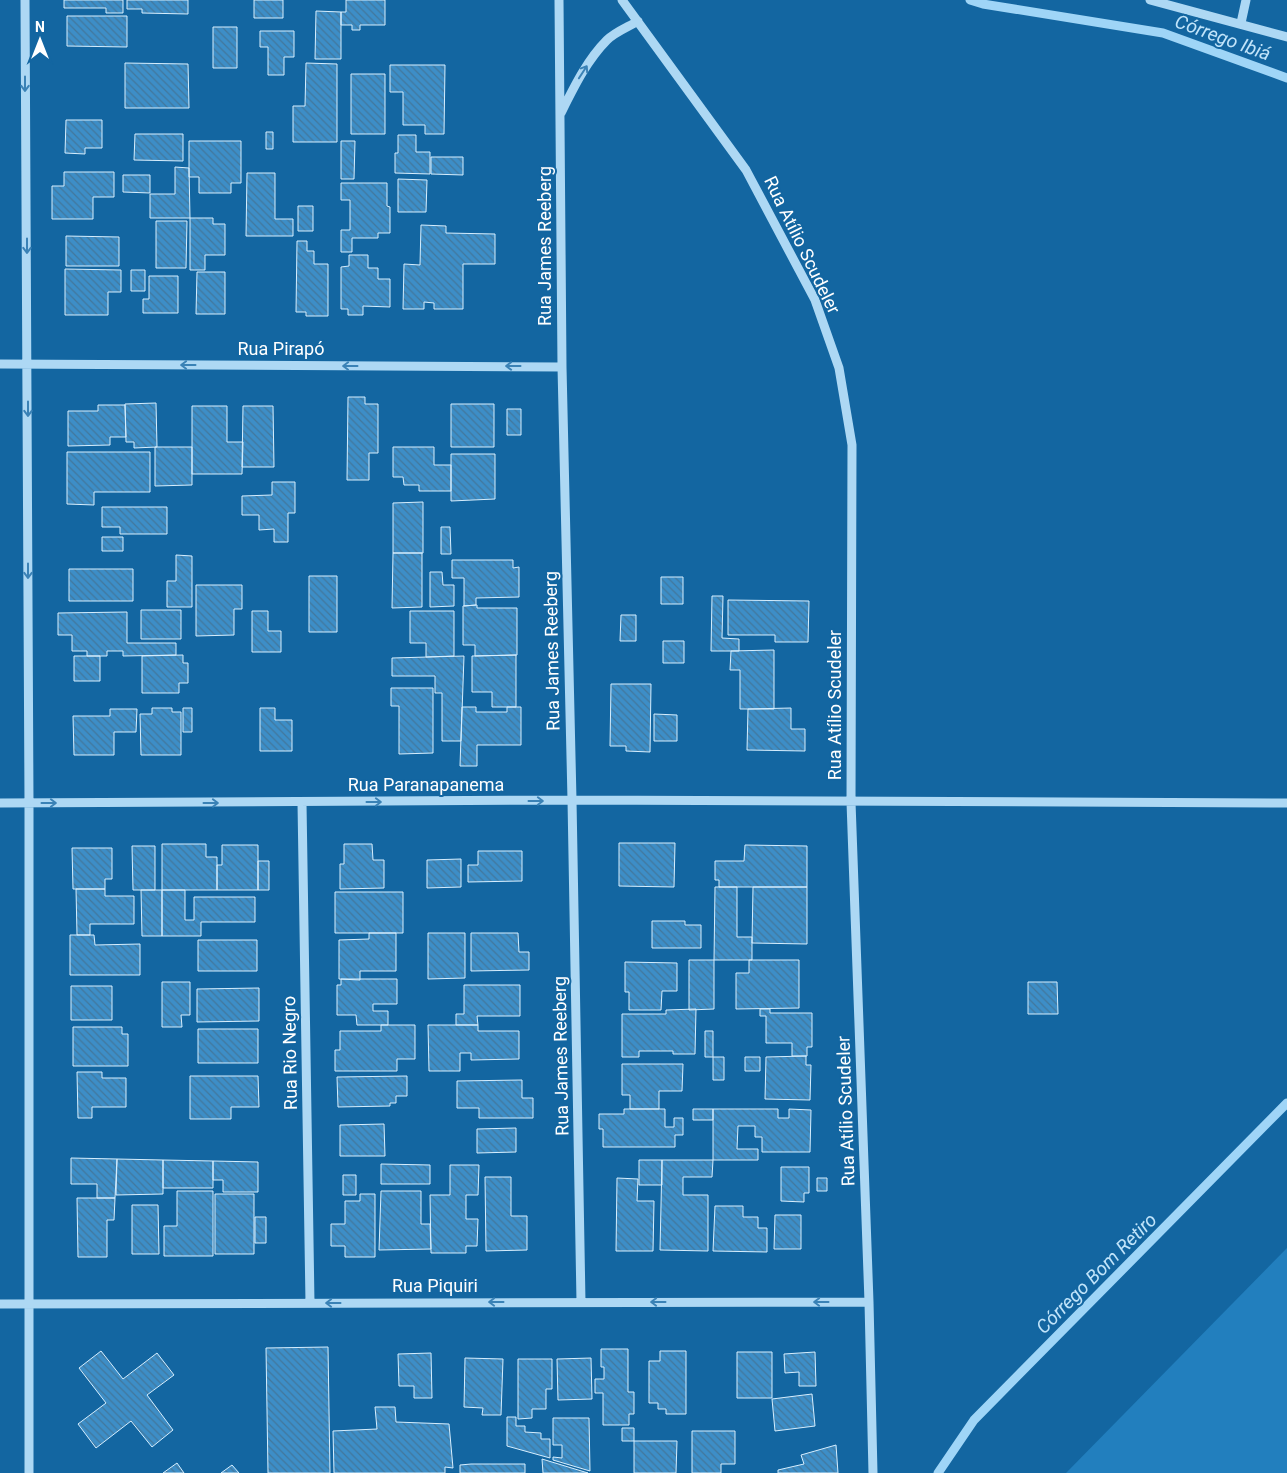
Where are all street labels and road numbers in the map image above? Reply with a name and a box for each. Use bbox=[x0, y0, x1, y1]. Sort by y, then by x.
street label: Rua James Reeberg bbox=[534, 166, 555, 326]
street label: Rua Atílio Scudeler bbox=[760, 173, 845, 317]
street label: Rua Pirapó bbox=[238, 338, 324, 359]
street label: Rua James Reeberg bbox=[540, 571, 563, 731]
street label: Rua Atílio Scudeler bbox=[824, 630, 845, 780]
street label: Rua Paranapanema bbox=[348, 774, 504, 795]
street label: Rua James Reeberg bbox=[549, 976, 572, 1136]
street label: Rua Rio Negro bbox=[278, 996, 301, 1110]
street label: Rua Atílio Scudeler bbox=[832, 1035, 859, 1187]
street label: Rua Piquiri bbox=[392, 1275, 478, 1296]

